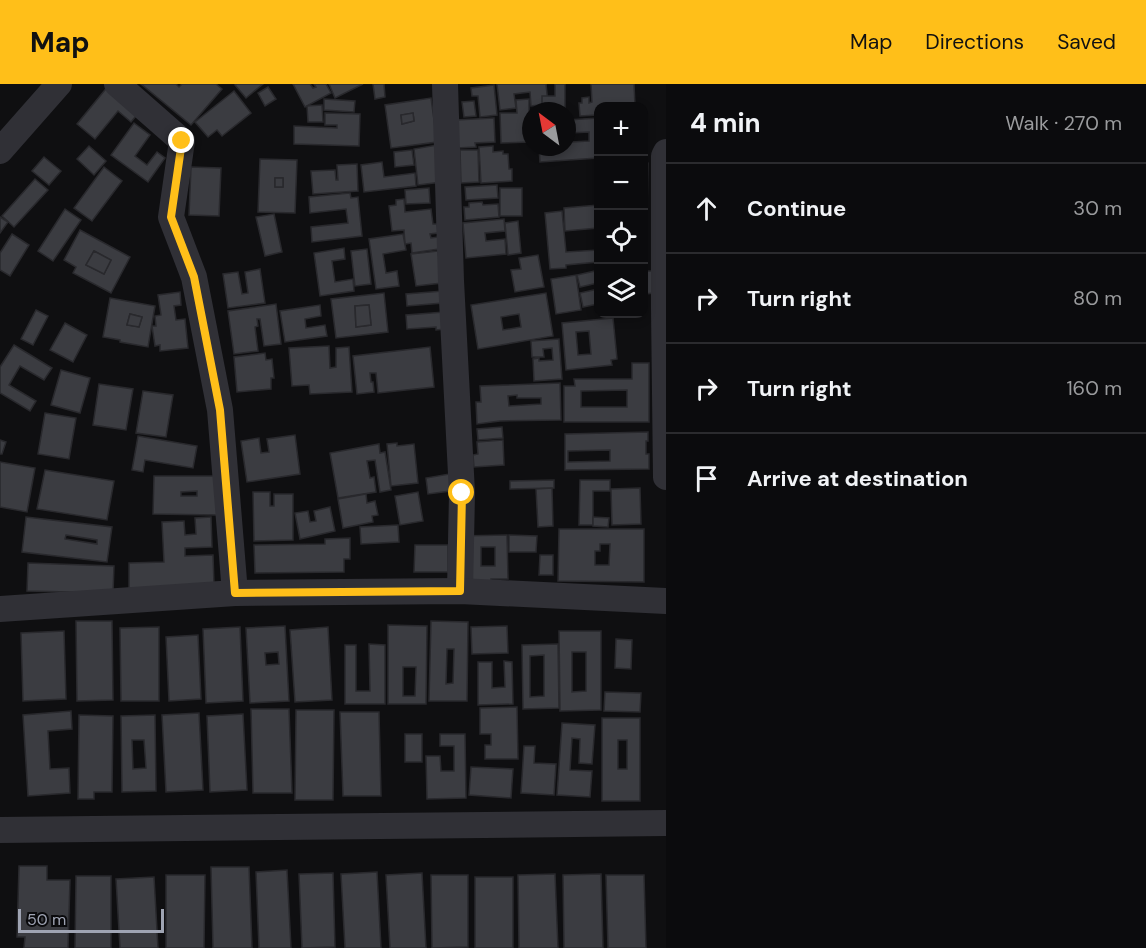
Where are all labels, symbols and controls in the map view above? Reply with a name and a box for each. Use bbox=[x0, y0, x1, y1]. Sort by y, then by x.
text: Map bbox=[30, 24, 90, 61]
text: Map bbox=[850, 28, 892, 56]
text: Directions bbox=[925, 28, 1024, 56]
text: Saved bbox=[1057, 28, 1116, 56]
north arrow bbox=[522, 102, 576, 156]
map controls bbox=[594, 102, 648, 318]
button: + bbox=[594, 102, 648, 156]
text: 4 min bbox=[690, 106, 761, 140]
text: Walk · 270 m bbox=[1005, 110, 1122, 136]
route end bbox=[168, 127, 194, 153]
button: − bbox=[594, 156, 648, 210]
icon: ahead bbox=[690, 192, 723, 225]
text: Continue bbox=[747, 194, 846, 223]
text: 30 m bbox=[1073, 195, 1122, 221]
button: locate bbox=[594, 210, 648, 264]
button: layers bbox=[594, 264, 648, 318]
icon: right bbox=[690, 282, 723, 315]
text: Turn right bbox=[747, 284, 852, 313]
text: 80 m bbox=[1073, 285, 1122, 311]
icon: right bbox=[690, 372, 723, 405]
text: Turn right bbox=[747, 374, 852, 403]
text: 160 m bbox=[1066, 375, 1122, 401]
icon: arrive bbox=[690, 462, 723, 495]
text: Arrive at destination bbox=[747, 464, 968, 493]
route start bbox=[448, 479, 474, 505]
scale bar bbox=[18, 906, 164, 934]
text: 50 m bbox=[27, 909, 66, 930]

